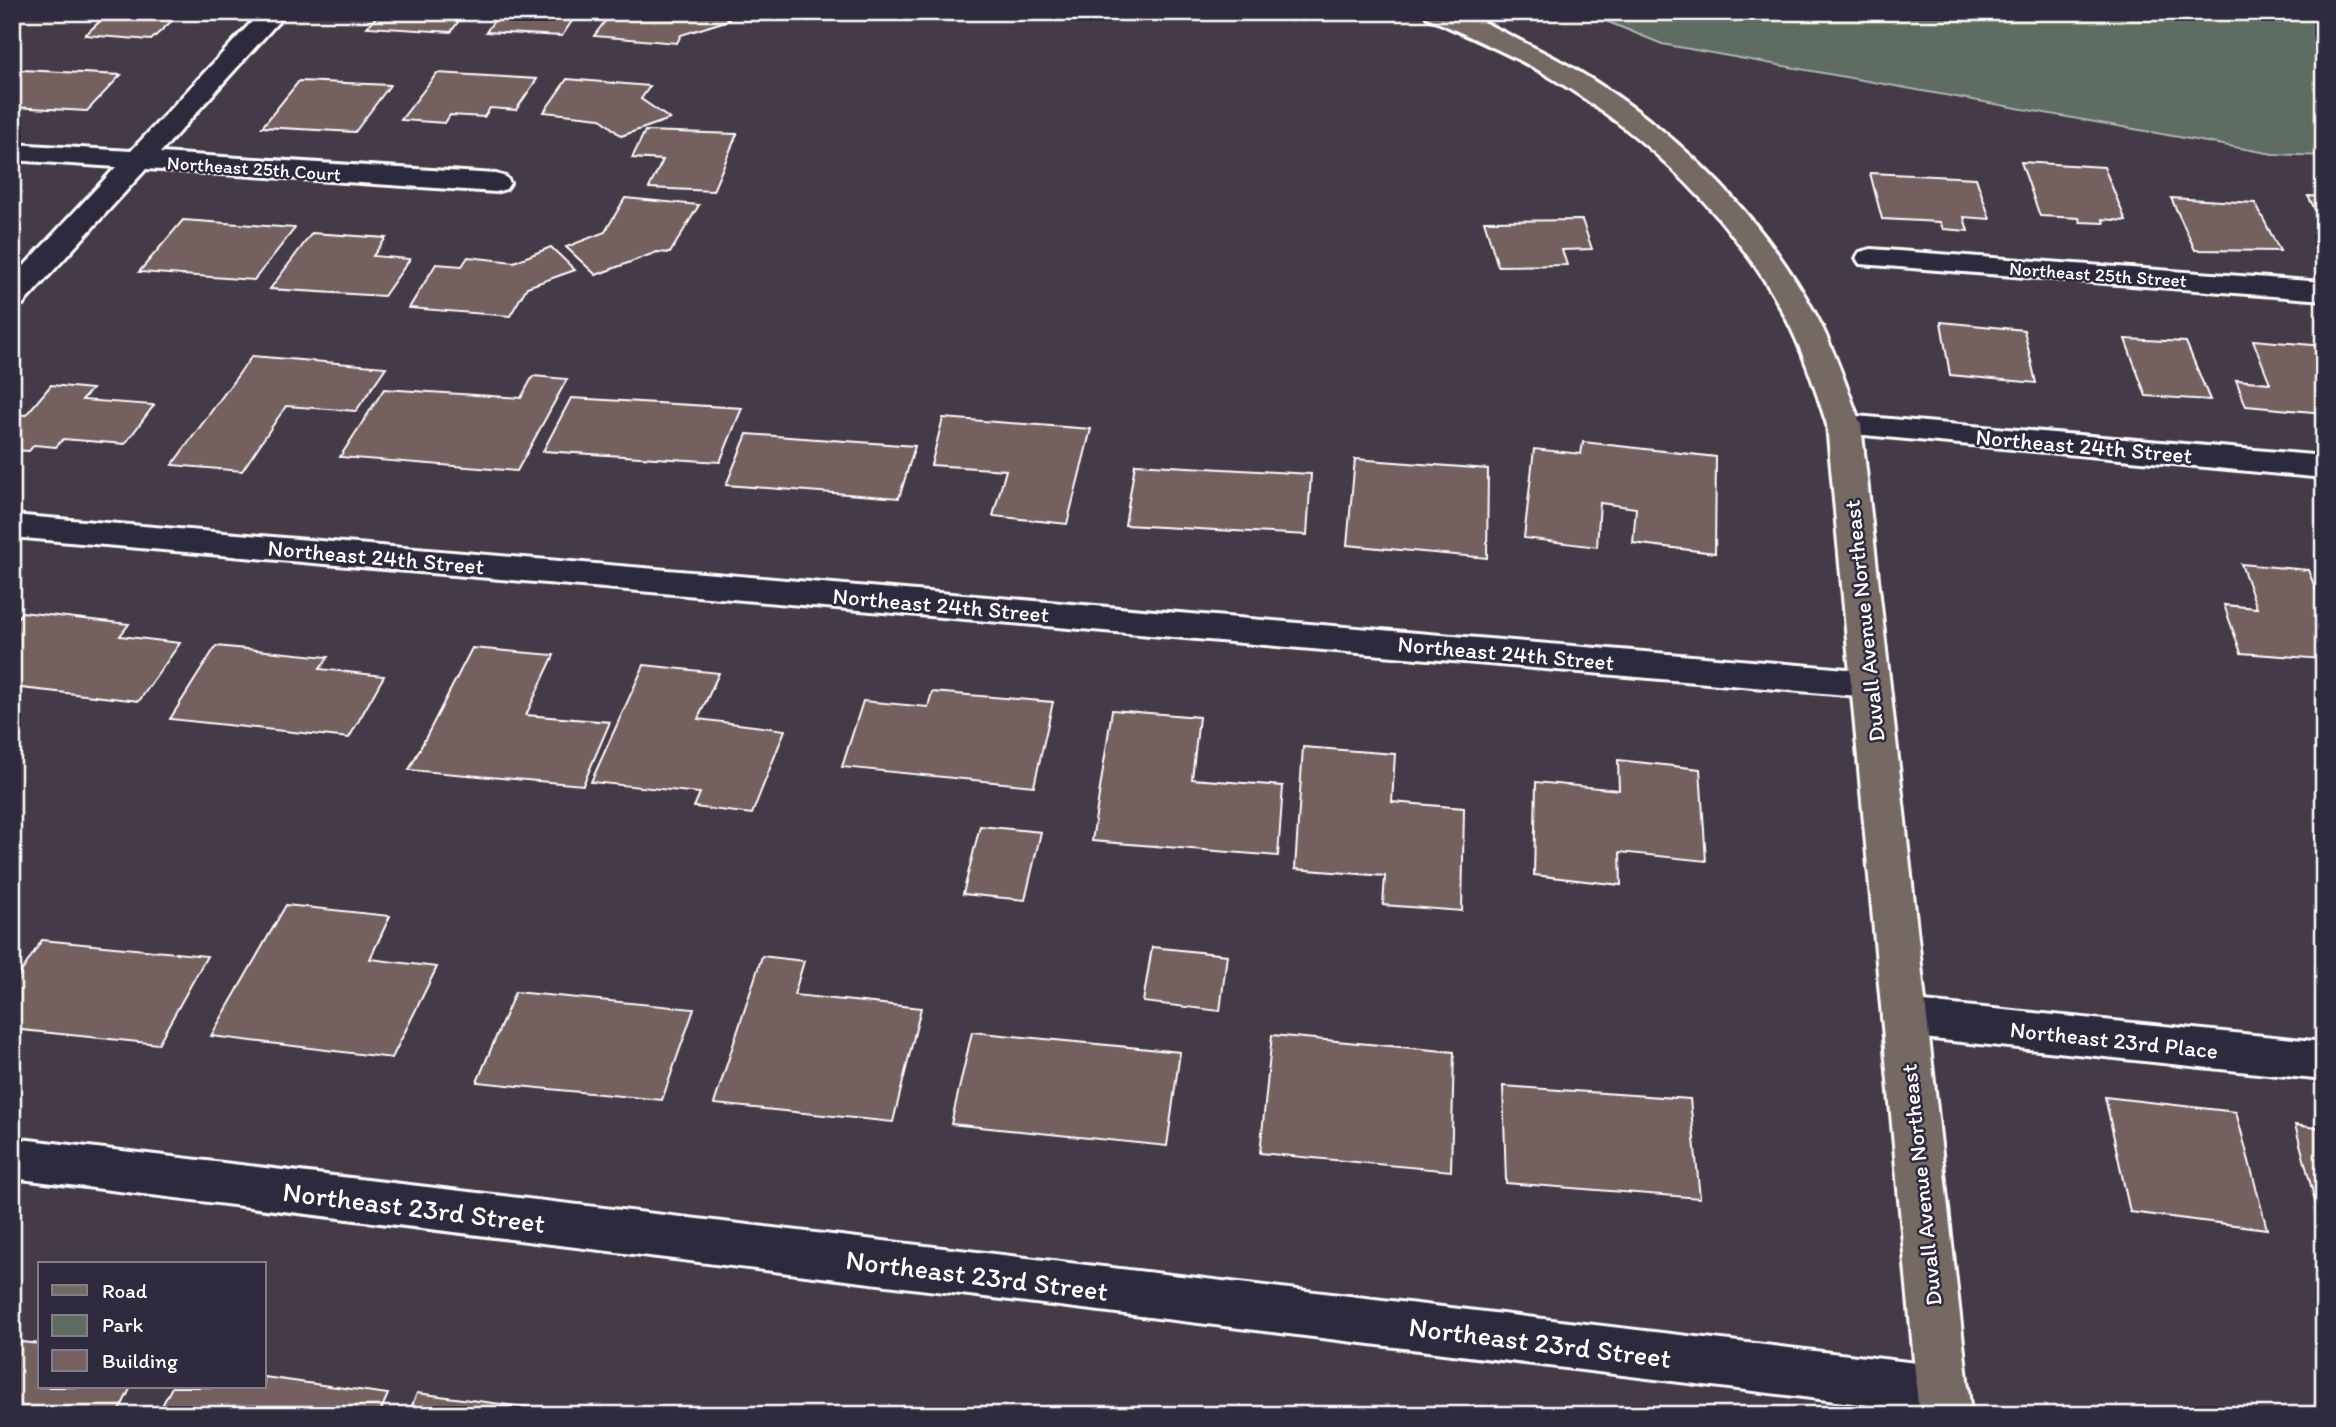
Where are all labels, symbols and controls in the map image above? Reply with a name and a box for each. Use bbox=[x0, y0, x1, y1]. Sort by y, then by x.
street label: Northeast 25th Court bbox=[166, 151, 342, 186]
street label: Northeast 25th Street bbox=[2008, 257, 2188, 292]
street label: Northeast 24th Street bbox=[1974, 423, 2194, 469]
street label: Duvall Avenue Northeast bbox=[1837, 499, 1891, 743]
street label: Northeast 24th Street bbox=[266, 534, 486, 580]
street label: Northeast 24th Street bbox=[831, 582, 1051, 628]
street label: Northeast 24th Street bbox=[1396, 630, 1616, 676]
street label: Northeast 23rd Place bbox=[2009, 1015, 2219, 1065]
street label: Duvall Avenue Northeast bbox=[1894, 1063, 1948, 1307]
street label: Northeast 23rd Street bbox=[281, 1174, 547, 1240]
street label: Northeast 23rd Street bbox=[844, 1242, 1110, 1308]
legend bbox=[38, 1262, 266, 1388]
text: Road bbox=[102, 1278, 148, 1303]
street label: Northeast 23rd Street bbox=[1407, 1309, 1673, 1375]
text: Park bbox=[102, 1312, 144, 1337]
text: Building bbox=[102, 1348, 178, 1373]

